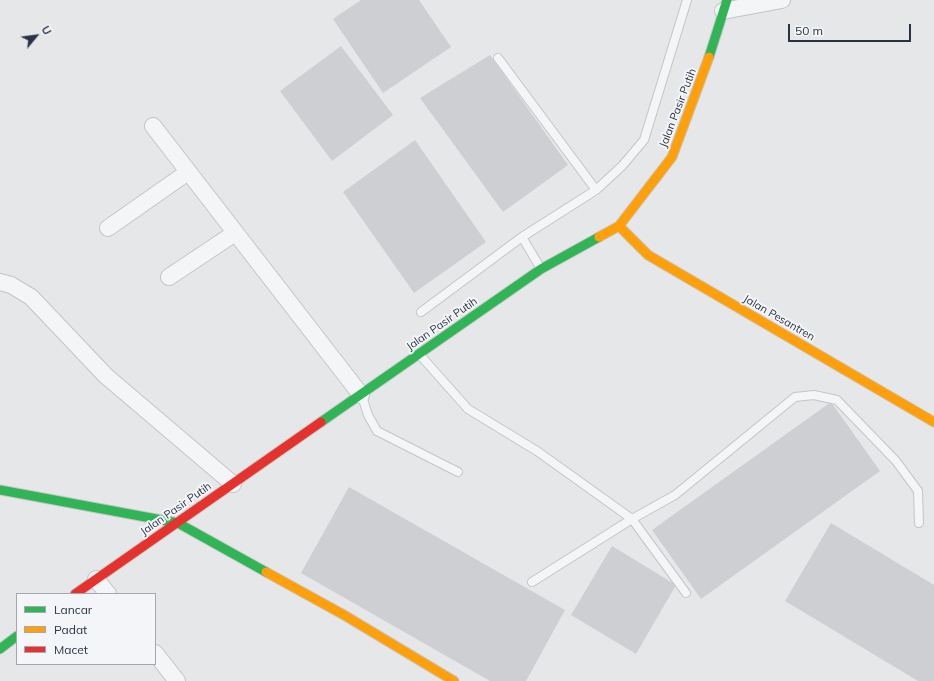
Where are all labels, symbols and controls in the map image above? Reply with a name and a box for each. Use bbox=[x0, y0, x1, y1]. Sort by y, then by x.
north arrow bbox=[16, 16, 56, 56]
scale bar bbox=[790, 16, 913, 42]
text: U bbox=[38, 23, 55, 37]
text: 50 m bbox=[795, 23, 823, 38]
street label: Jalan Pasir Putih bbox=[657, 67, 699, 149]
street label: Jalan Pesantren bbox=[741, 292, 817, 344]
street label: Jalan Pasir Putih bbox=[404, 295, 480, 353]
street label: Jalan Pasir Putih bbox=[138, 480, 214, 538]
legend bbox=[16, 593, 156, 665]
text: Lancar bbox=[54, 602, 92, 617]
text: Padat bbox=[54, 622, 87, 637]
text: Macet bbox=[54, 642, 88, 657]

